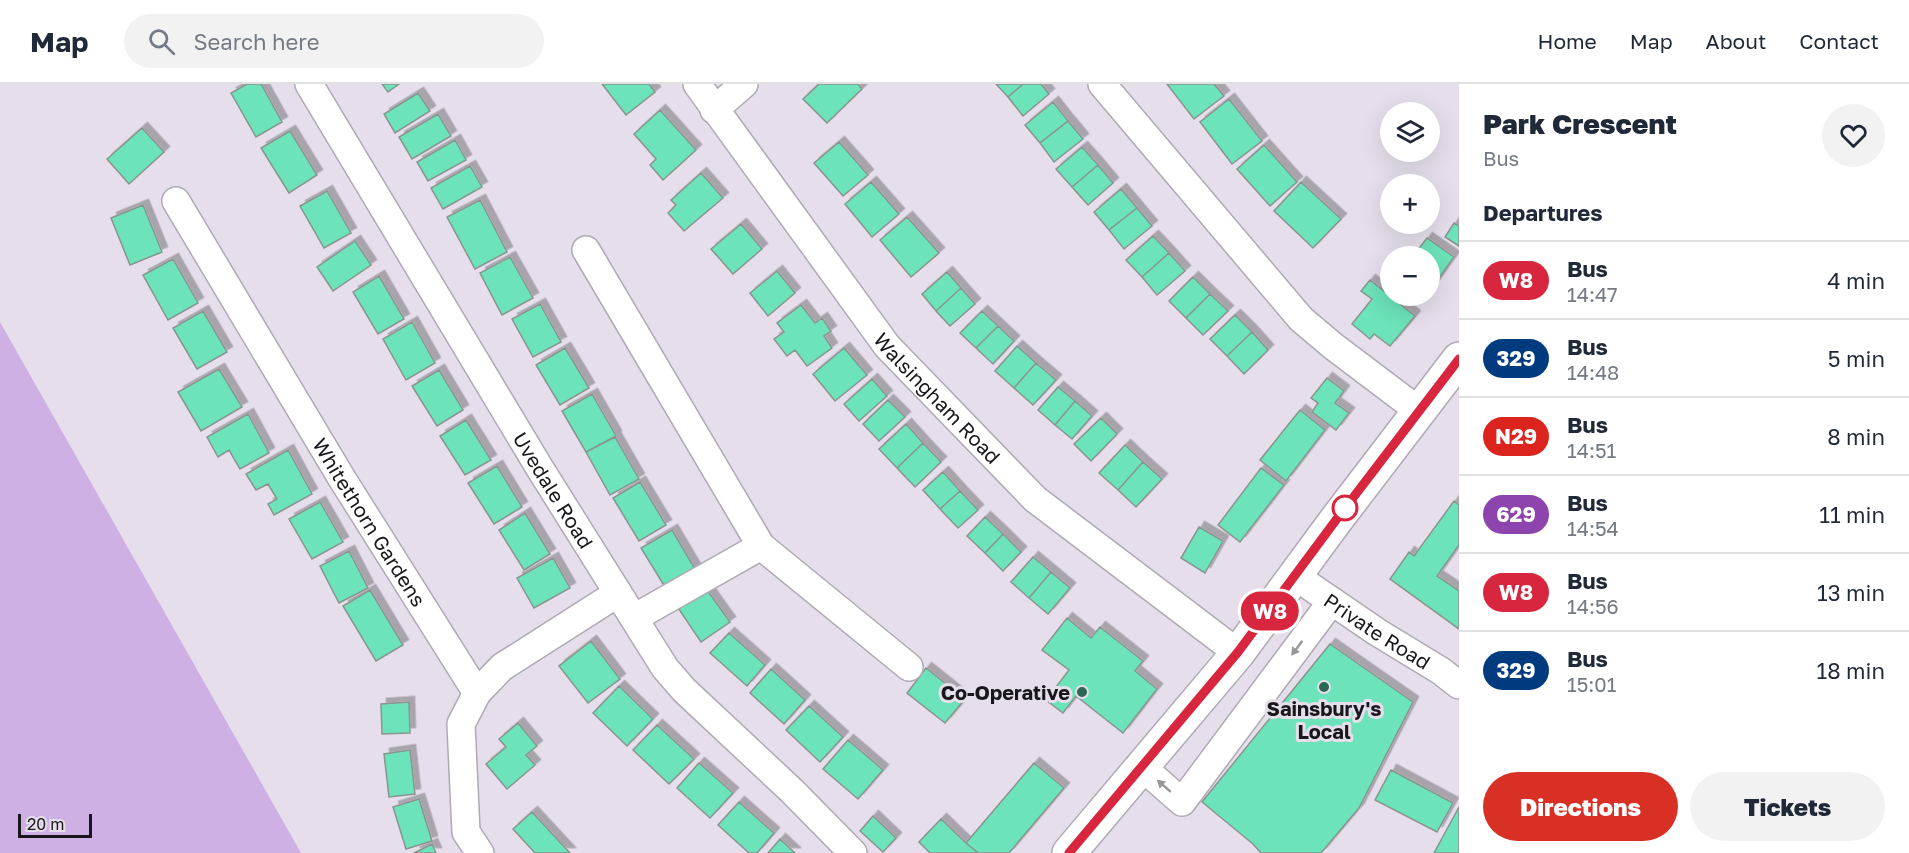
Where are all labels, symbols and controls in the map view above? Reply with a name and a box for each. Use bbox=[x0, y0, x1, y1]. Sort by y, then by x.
search box bbox=[124, 14, 544, 68]
text: Map bbox=[30, 25, 88, 58]
icon: search bbox=[145, 25, 178, 58]
text: Search here bbox=[193, 28, 319, 55]
text: Home bbox=[1537, 28, 1597, 54]
text: Map bbox=[1630, 28, 1673, 54]
text: About bbox=[1706, 28, 1766, 54]
text: Contact bbox=[1799, 28, 1879, 54]
map controls bbox=[1380, 102, 1440, 306]
button: layers bbox=[1380, 102, 1440, 162]
button: heart bbox=[1822, 104, 1885, 167]
text: Park Crescent bbox=[1483, 107, 1677, 140]
text: Bus bbox=[1483, 146, 1519, 170]
button: + bbox=[1380, 174, 1440, 234]
text: Departures bbox=[1483, 199, 1602, 226]
button: − bbox=[1380, 246, 1440, 306]
text: Bus bbox=[1567, 255, 1608, 282]
text: W8 bbox=[1499, 267, 1533, 293]
text: 4 min bbox=[1827, 267, 1885, 294]
text: 14:47 bbox=[1567, 282, 1618, 306]
street label: Walsingham Road bbox=[869, 328, 1006, 468]
text: Bus bbox=[1567, 333, 1608, 360]
text: 329 bbox=[1497, 345, 1535, 371]
text: 5 min bbox=[1828, 345, 1885, 372]
text: 14:48 bbox=[1567, 360, 1619, 384]
text: Bus bbox=[1567, 411, 1608, 438]
text: N29 bbox=[1495, 423, 1537, 449]
text: 8 min bbox=[1827, 423, 1885, 450]
street label: Uvedale Road bbox=[509, 427, 599, 553]
street label: Whitethorn Gardens bbox=[308, 434, 431, 611]
text: 14:51 bbox=[1567, 438, 1616, 462]
text: Bus bbox=[1567, 489, 1608, 516]
unlabelled marker bbox=[1332, 495, 1358, 521]
text: 629 bbox=[1496, 501, 1536, 527]
text: 11 min bbox=[1819, 501, 1885, 528]
text: 14:54 bbox=[1567, 516, 1619, 540]
text: Bus bbox=[1567, 567, 1608, 594]
text: W8 bbox=[1499, 579, 1533, 605]
text: 13 min bbox=[1817, 579, 1885, 606]
street label: Private Road bbox=[1320, 588, 1435, 674]
line badge: W8 bbox=[1243, 592, 1297, 630]
text: 14:56 bbox=[1567, 594, 1619, 618]
text: W8 bbox=[1253, 598, 1287, 624]
one-way arrow bbox=[1291, 640, 1303, 656]
text: Bus bbox=[1567, 645, 1608, 672]
text: 329 bbox=[1497, 657, 1535, 683]
text: 18 min bbox=[1817, 657, 1885, 684]
text: 15:01 bbox=[1567, 672, 1616, 696]
place label: Co-Operative bbox=[941, 680, 1070, 704]
marker: Sainsbury's Local bbox=[1317, 680, 1331, 694]
marker: Co-Operative bbox=[1075, 685, 1089, 699]
place label: Sainsbury's Local bbox=[1267, 696, 1381, 743]
button: Directions bbox=[1483, 772, 1678, 841]
button: Tickets bbox=[1690, 772, 1885, 841]
one-way arrow bbox=[1157, 780, 1172, 793]
scale bar bbox=[18, 811, 92, 838]
text: 20 m bbox=[27, 814, 64, 834]

